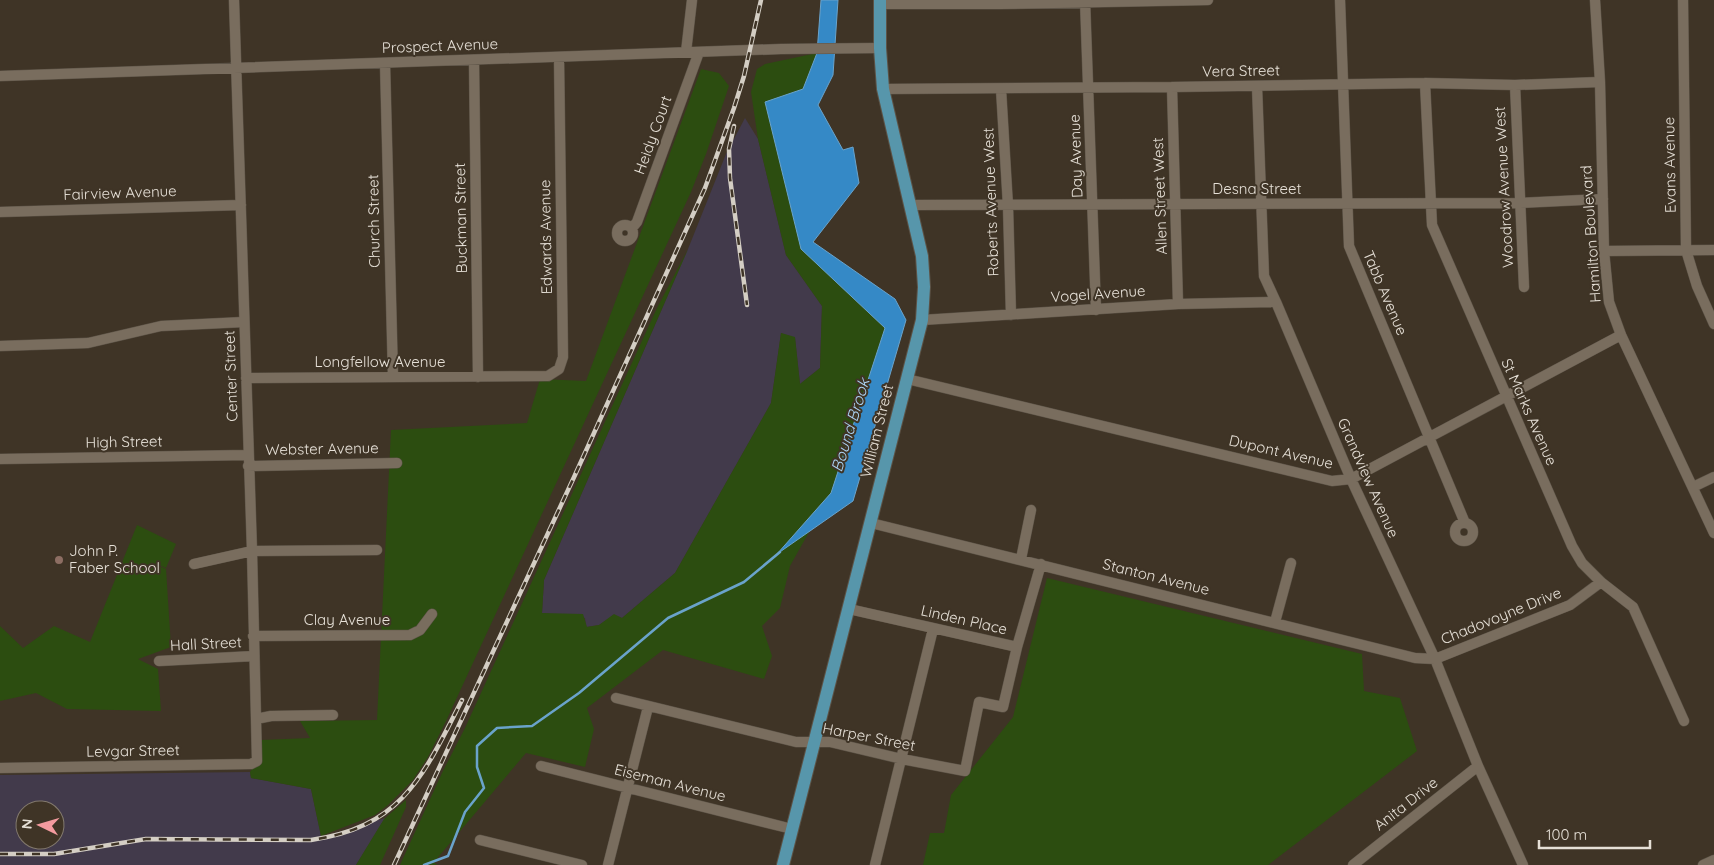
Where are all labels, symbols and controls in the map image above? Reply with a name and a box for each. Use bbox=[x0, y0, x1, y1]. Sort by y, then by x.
street label: Prospect Avenue bbox=[382, 34, 498, 57]
street label: Vera Street bbox=[1202, 60, 1280, 81]
street label: Heidy Court bbox=[630, 93, 676, 177]
street label: Woodrow Avenue West bbox=[1490, 106, 1517, 268]
street label: Day Avenue bbox=[1065, 114, 1086, 198]
street label: Evans Avenue bbox=[1659, 117, 1680, 213]
street label: Roberts Avenue West bbox=[978, 127, 1003, 277]
street label: Allen Street West bbox=[1148, 137, 1171, 255]
street label: Buckman Street bbox=[450, 163, 471, 273]
street label: Hamilton Boulevard bbox=[1576, 165, 1605, 303]
street label: Church Street bbox=[363, 174, 384, 268]
street label: Edwards Avenue bbox=[535, 179, 556, 295]
street label: Desna Street bbox=[1212, 179, 1302, 198]
street label: Fairview Avenue bbox=[63, 181, 177, 204]
street label: Tabb Avenue bbox=[1359, 248, 1412, 338]
street label: Vogel Avenue bbox=[1050, 281, 1146, 306]
street label: Center Street bbox=[219, 330, 242, 422]
street label: Longfellow Avenue bbox=[315, 352, 445, 371]
street label: St Marks Avenue bbox=[1497, 355, 1562, 468]
water label: Bound Brook bbox=[826, 375, 874, 474]
street label: William Street bbox=[856, 382, 897, 480]
street label: Grandview Avenue bbox=[1334, 415, 1403, 541]
street label: Dupont Avenue bbox=[1227, 430, 1335, 473]
street label: High Street bbox=[85, 431, 163, 452]
street label: Webster Avenue bbox=[265, 438, 379, 459]
place label: John P. Faber School bbox=[69, 541, 160, 577]
marker: John P. Faber School bbox=[53, 554, 65, 566]
street label: Stanton Avenue bbox=[1101, 554, 1212, 599]
street label: Chadovoyne Drive bbox=[1438, 583, 1564, 648]
street label: Linden Place bbox=[919, 600, 1009, 639]
street label: Clay Avenue bbox=[304, 610, 390, 629]
street label: Hall Street bbox=[170, 632, 242, 655]
street label: Harper Street bbox=[821, 718, 917, 755]
street label: Levgar Street bbox=[86, 740, 180, 761]
street label: Eiseman Avenue bbox=[612, 759, 728, 806]
street label: Anita Drive bbox=[1370, 773, 1441, 834]
north arrow bbox=[15, 800, 65, 850]
text: N bbox=[18, 818, 36, 830]
scale bar bbox=[1539, 818, 1650, 850]
text: 100 m bbox=[1546, 825, 1587, 844]

